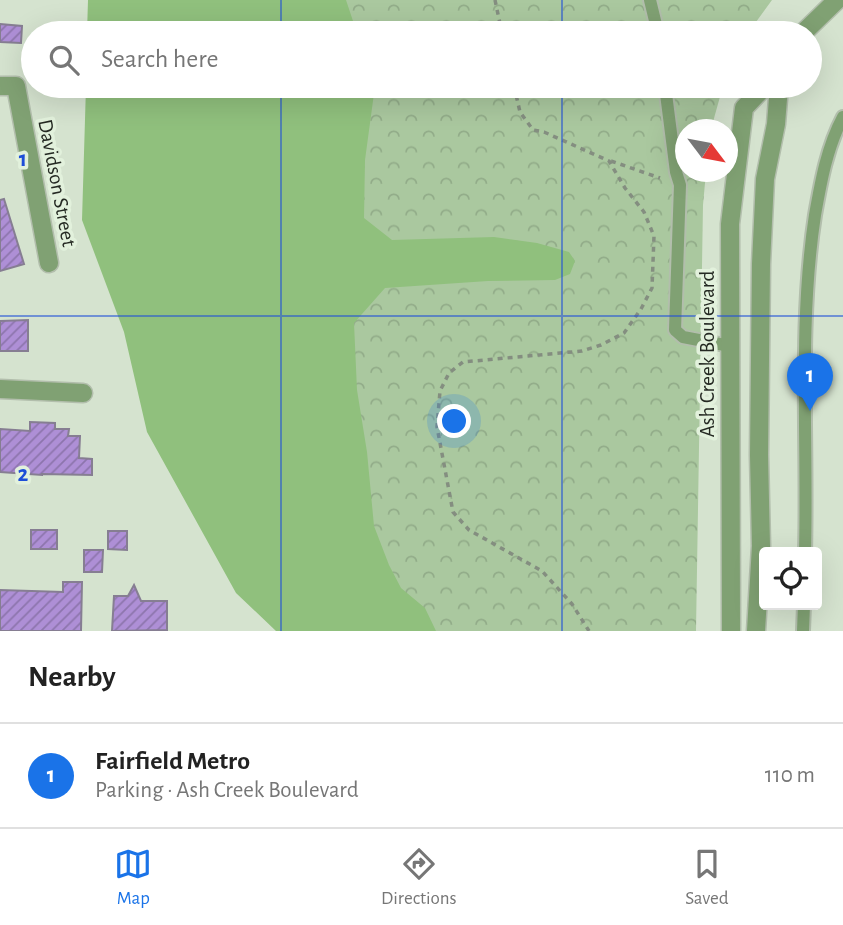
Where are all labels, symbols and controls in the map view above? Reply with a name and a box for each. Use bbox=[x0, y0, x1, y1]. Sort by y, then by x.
search box bbox=[21, 21, 822, 98]
icon: search bbox=[45, 41, 83, 79]
text: Search here bbox=[101, 46, 219, 72]
street label: Davidson Street bbox=[34, 117, 80, 249]
north arrow bbox=[675, 119, 738, 182]
text: 1 bbox=[19, 148, 27, 171]
street label: Ash Creek Boulevard bbox=[697, 271, 718, 437]
pin: 1 bbox=[787, 353, 833, 411]
your location bbox=[437, 404, 471, 438]
text: 2 bbox=[18, 463, 29, 486]
map controls bbox=[759, 547, 822, 610]
button: locate bbox=[759, 547, 822, 610]
text: Nearby bbox=[28, 662, 116, 692]
text: Fairfield Metro bbox=[95, 748, 250, 774]
text: 1 bbox=[47, 764, 55, 787]
text: 110 m bbox=[765, 764, 815, 787]
text: Parking · Ash Creek Boulevard bbox=[95, 779, 359, 802]
tab: Map bbox=[114, 845, 152, 910]
tab: Directions bbox=[381, 845, 457, 910]
tab: Saved bbox=[685, 845, 729, 910]

